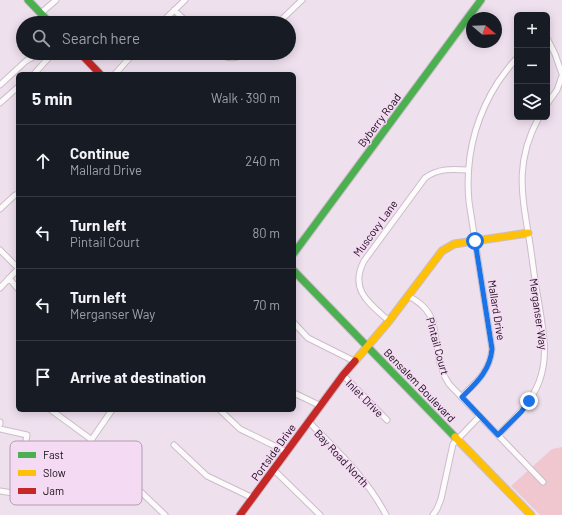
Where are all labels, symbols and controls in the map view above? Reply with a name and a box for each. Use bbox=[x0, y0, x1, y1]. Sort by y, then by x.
north arrow bbox=[466, 12, 502, 48]
map controls bbox=[514, 12, 550, 120]
button: + bbox=[514, 12, 550, 48]
search box bbox=[16, 16, 296, 60]
icon: search bbox=[30, 27, 52, 49]
text: Search here bbox=[62, 29, 140, 47]
button: − bbox=[514, 48, 550, 84]
button: layers bbox=[514, 84, 550, 120]
text: 5 min bbox=[32, 88, 72, 108]
text: Walk · 390 m bbox=[211, 90, 280, 106]
street label: Byberry Road bbox=[355, 91, 403, 149]
text: Continue bbox=[70, 144, 130, 162]
icon: ahead bbox=[32, 150, 54, 172]
text: 240 m bbox=[245, 153, 280, 169]
text: Mallard Drive bbox=[70, 162, 142, 178]
street label: Muscovy Lane bbox=[350, 197, 400, 259]
text: Turn left bbox=[70, 216, 126, 234]
icon: left bbox=[32, 222, 54, 244]
text: 80 m bbox=[253, 225, 280, 241]
route start bbox=[466, 232, 484, 250]
text: Pintail Court bbox=[70, 234, 140, 250]
street label: Merganser Way bbox=[528, 277, 550, 351]
street label: Mallard Drive bbox=[486, 279, 508, 341]
text: Turn left bbox=[70, 288, 126, 306]
icon: left bbox=[32, 294, 54, 316]
text: 70 m bbox=[253, 297, 280, 313]
text: Merganser Way bbox=[70, 306, 155, 322]
street label: Pintail Court bbox=[424, 316, 452, 376]
street label: Bensalem Boulevard bbox=[382, 346, 458, 424]
icon: arrive bbox=[32, 366, 54, 388]
text: Arrive at destination bbox=[70, 368, 206, 386]
street label: Inlet Drive bbox=[343, 376, 387, 420]
route end bbox=[520, 392, 538, 410]
street label: Portside Drive bbox=[248, 421, 298, 483]
street label: Bay Road North bbox=[312, 427, 372, 489]
legend bbox=[10, 441, 142, 505]
text: Fast bbox=[43, 448, 64, 461]
text: Slow bbox=[43, 466, 66, 479]
text: Jam bbox=[43, 484, 64, 497]

